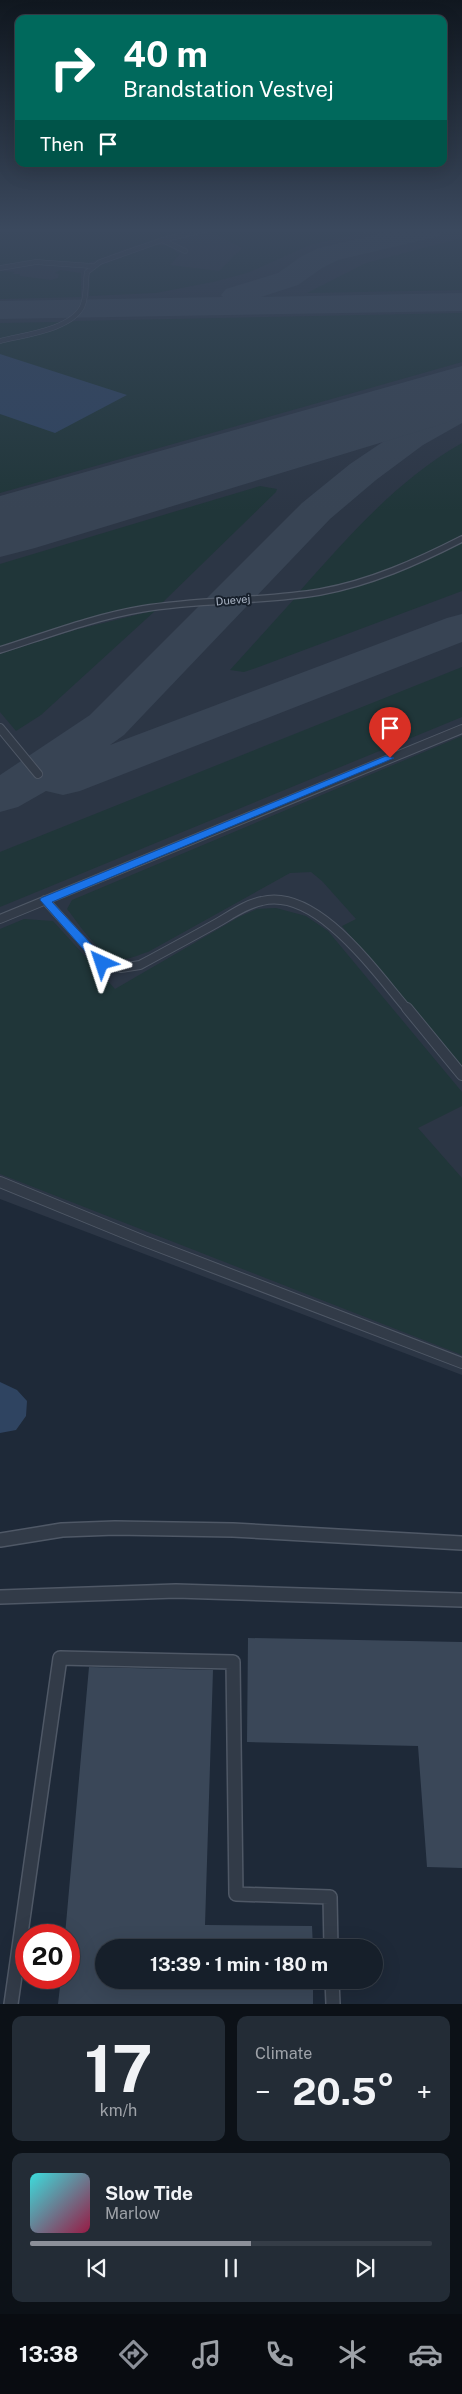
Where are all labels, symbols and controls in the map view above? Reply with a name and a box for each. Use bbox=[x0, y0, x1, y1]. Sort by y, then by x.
text: 40 m bbox=[123, 34, 208, 75]
icon: right bbox=[40, 35, 105, 100]
text: Brandstation Vestvej bbox=[123, 76, 334, 102]
icon: arrive bbox=[94, 130, 122, 158]
text: Then bbox=[40, 133, 84, 155]
street label: Duevej bbox=[215, 593, 251, 607]
pin bbox=[369, 707, 411, 758]
icon: arrive bbox=[376, 714, 404, 742]
position arrow bbox=[75, 936, 127, 988]
speed limit sign: 20 bbox=[15, 1924, 80, 1989]
text: 13:39 · 1 min · 180 m bbox=[150, 1953, 328, 1975]
text: 17 bbox=[84, 2030, 153, 2107]
text: Climate bbox=[255, 2044, 312, 2063]
text: 20.5° bbox=[292, 2069, 395, 2114]
text: − bbox=[255, 2075, 271, 2108]
text: + bbox=[416, 2075, 432, 2108]
text: km/h bbox=[100, 2101, 137, 2120]
text: Slow Tide bbox=[105, 2182, 193, 2204]
text: Marlow bbox=[105, 2204, 160, 2223]
icon: previous bbox=[83, 2254, 111, 2282]
icon: pause bbox=[217, 2254, 245, 2282]
icon: next bbox=[351, 2254, 379, 2282]
icon: directions bbox=[116, 2337, 151, 2372]
icon: music bbox=[189, 2337, 224, 2372]
icon: phone bbox=[262, 2337, 297, 2372]
icon: climate bbox=[335, 2337, 370, 2372]
icon: car bbox=[408, 2337, 443, 2372]
text: 13:38 bbox=[19, 2341, 78, 2367]

